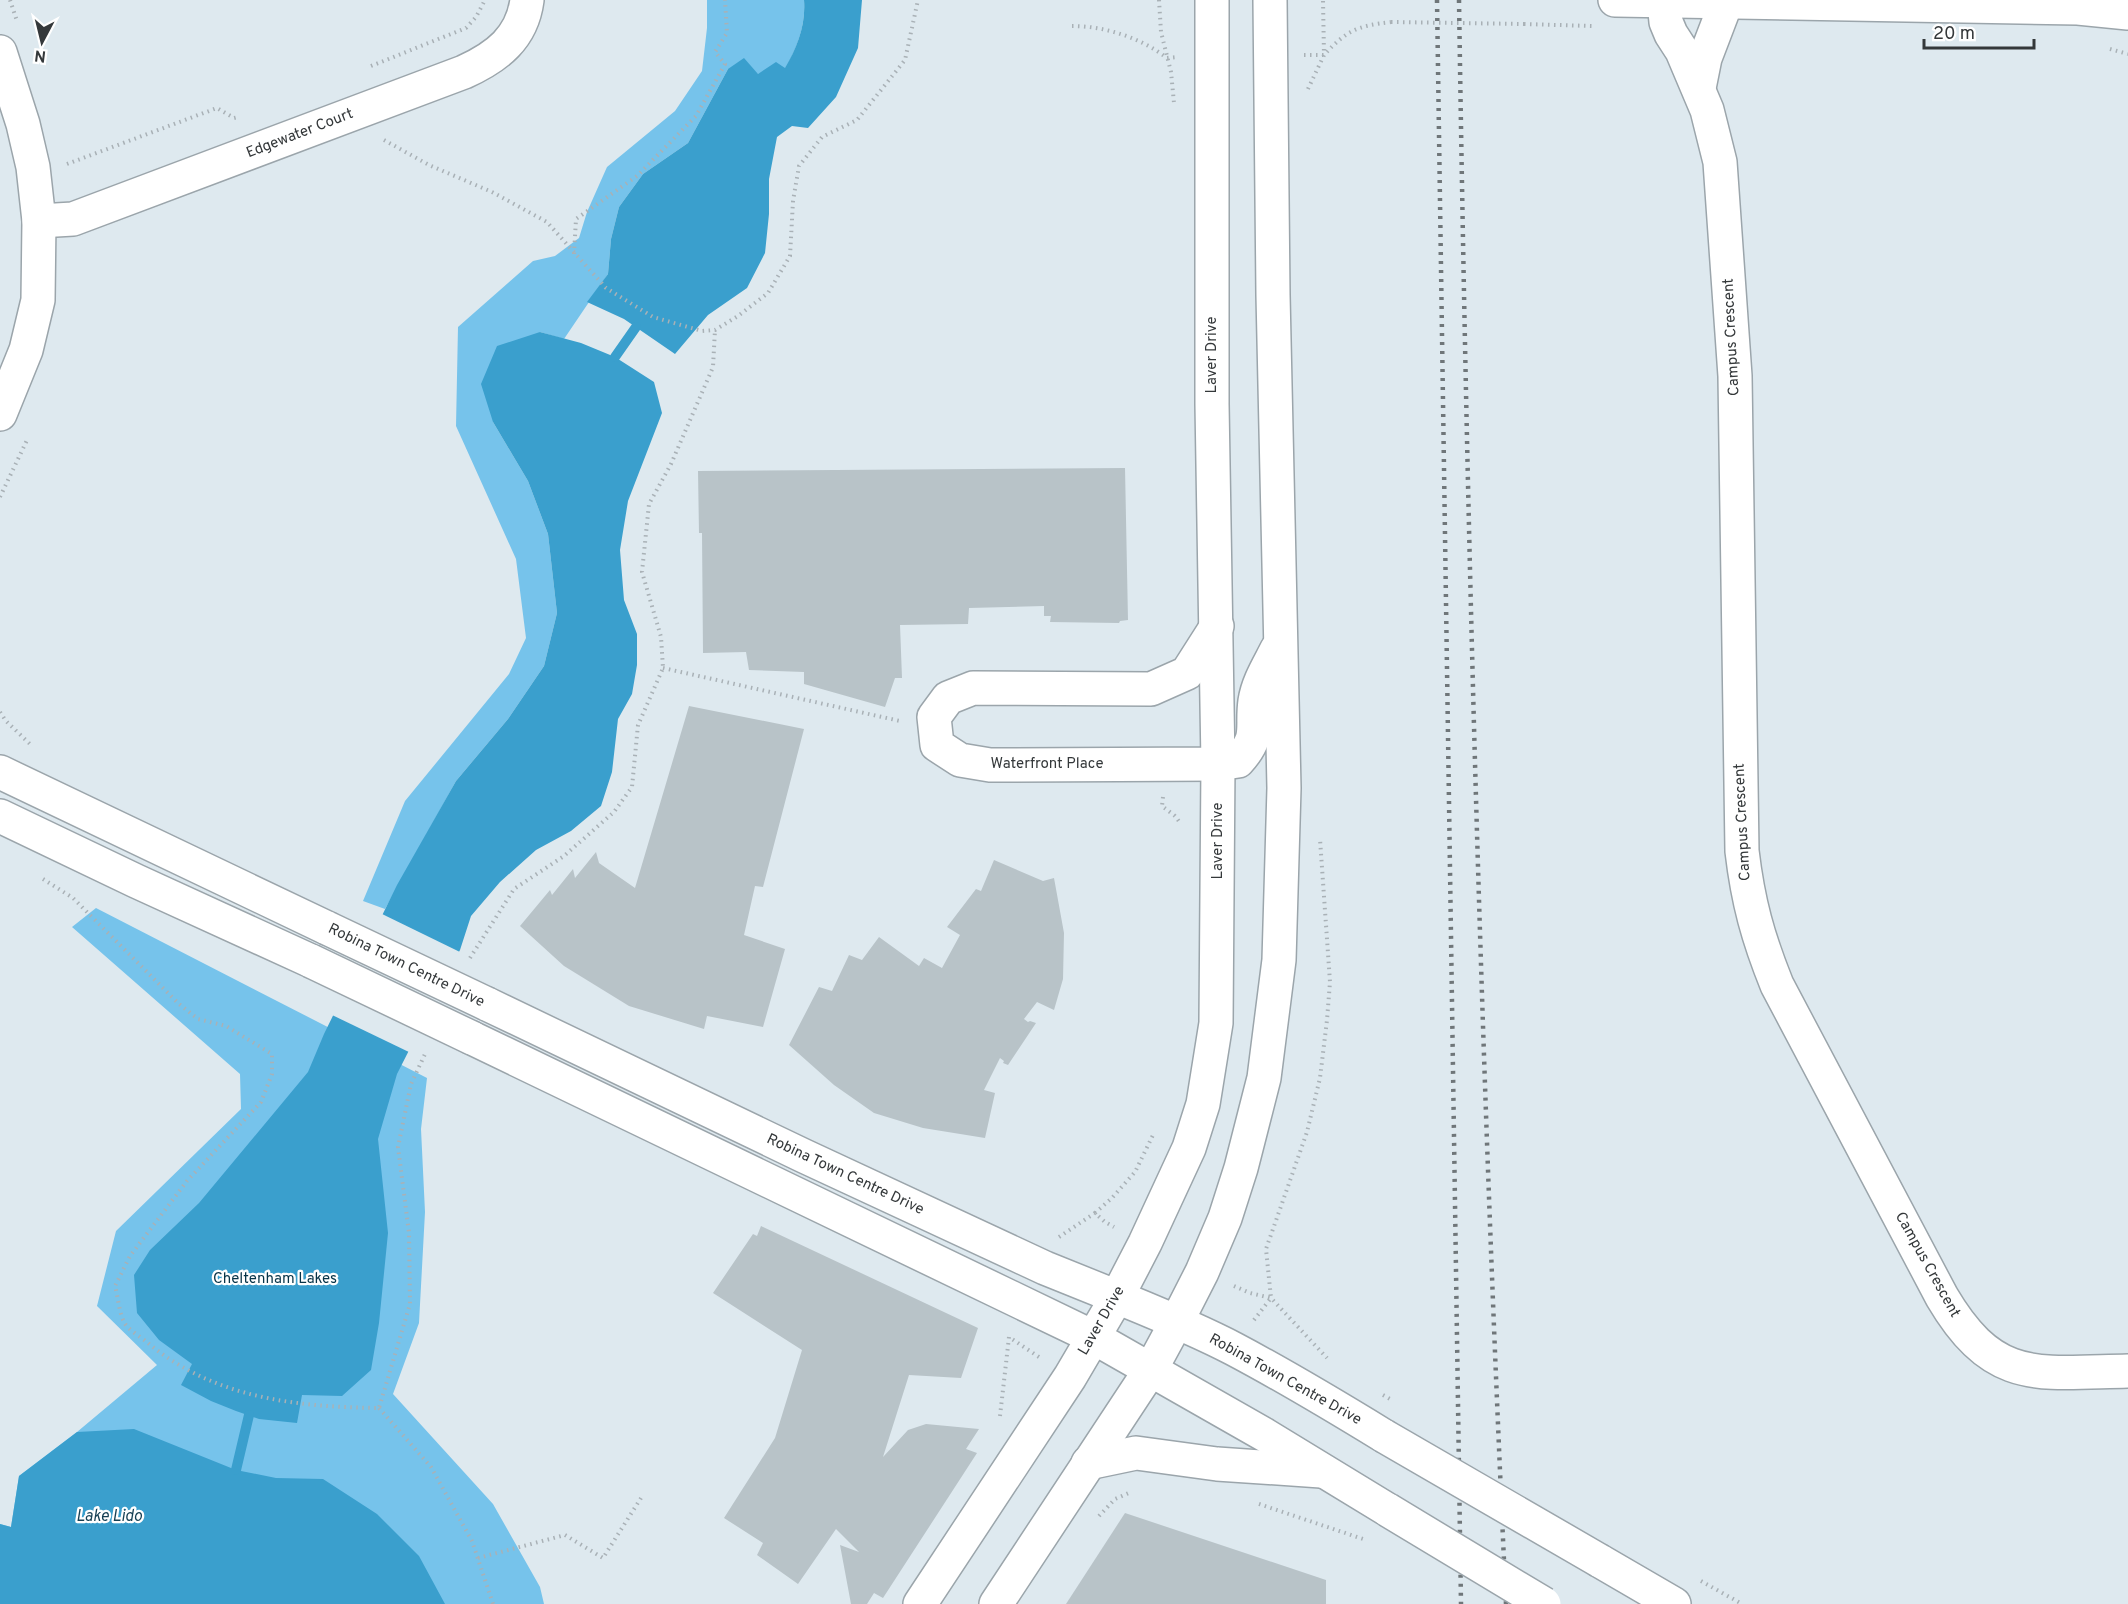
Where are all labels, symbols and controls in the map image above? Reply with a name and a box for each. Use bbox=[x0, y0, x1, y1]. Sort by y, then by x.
north arrow bbox=[12, 12, 72, 72]
scale bar bbox=[1924, 12, 2034, 50]
text: 20 m bbox=[1933, 23, 1975, 46]
text: N bbox=[33, 44, 47, 66]
street label: Edgewater Court bbox=[244, 105, 356, 163]
street label: Campus Crescent bbox=[1719, 278, 1745, 396]
street label: Laver Drive bbox=[1203, 317, 1222, 393]
street label: Waterfront Place bbox=[991, 755, 1103, 774]
street label: Campus Crescent bbox=[1730, 763, 1756, 881]
street label: Laver Drive bbox=[1209, 803, 1228, 879]
street label: Robina Town Centre Drive bbox=[325, 920, 487, 1012]
street label: Robina Town Centre Drive bbox=[763, 1130, 927, 1220]
street label: Campus Crescent bbox=[1890, 1209, 1964, 1321]
park label: Cheltenham Lakes bbox=[213, 1270, 337, 1289]
street label: Laver Drive bbox=[1075, 1283, 1129, 1359]
street label: Robina Town Centre Drive bbox=[1205, 1330, 1365, 1430]
water label: Lake Lido bbox=[76, 1507, 143, 1527]

